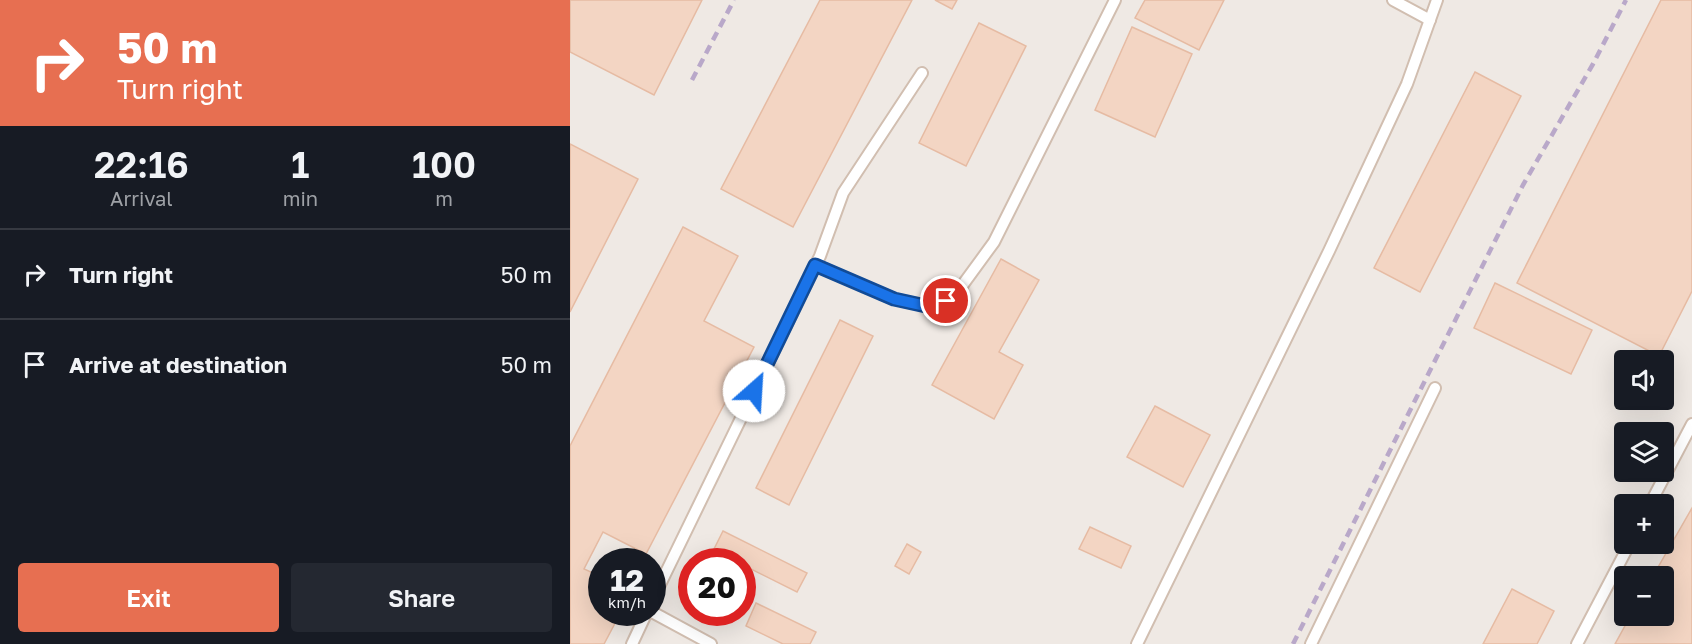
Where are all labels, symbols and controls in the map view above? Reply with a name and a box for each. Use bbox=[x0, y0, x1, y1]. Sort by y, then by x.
text: 50 m bbox=[117, 22, 217, 72]
icon: right bbox=[18, 24, 96, 102]
text: Turn right bbox=[117, 73, 243, 105]
text: 22:16 bbox=[94, 143, 189, 186]
text: 1 bbox=[291, 143, 309, 186]
text: 100 bbox=[412, 143, 476, 186]
text: Arrival bbox=[110, 186, 173, 210]
text: min bbox=[283, 186, 318, 210]
text: m bbox=[435, 186, 453, 210]
icon: right bbox=[18, 258, 51, 291]
text: Turn right bbox=[69, 261, 173, 288]
text: 50 m bbox=[501, 261, 552, 288]
pin bbox=[920, 275, 971, 326]
icon: arrive bbox=[929, 284, 962, 317]
icon: arrive bbox=[18, 348, 51, 381]
map controls bbox=[1614, 350, 1674, 626]
button: sound bbox=[1614, 350, 1674, 410]
text: Arrive at destination bbox=[69, 351, 287, 378]
text: 50 m bbox=[501, 351, 552, 378]
position arrow bbox=[722, 359, 786, 423]
button: layers bbox=[1614, 422, 1674, 482]
button: + bbox=[1614, 494, 1674, 554]
speed limit sign: 20 bbox=[678, 548, 756, 626]
text: 12 bbox=[610, 562, 644, 598]
button: Exit bbox=[18, 563, 279, 632]
button: Share bbox=[291, 563, 552, 632]
button: − bbox=[1614, 566, 1674, 626]
text: km/h bbox=[608, 593, 646, 611]

